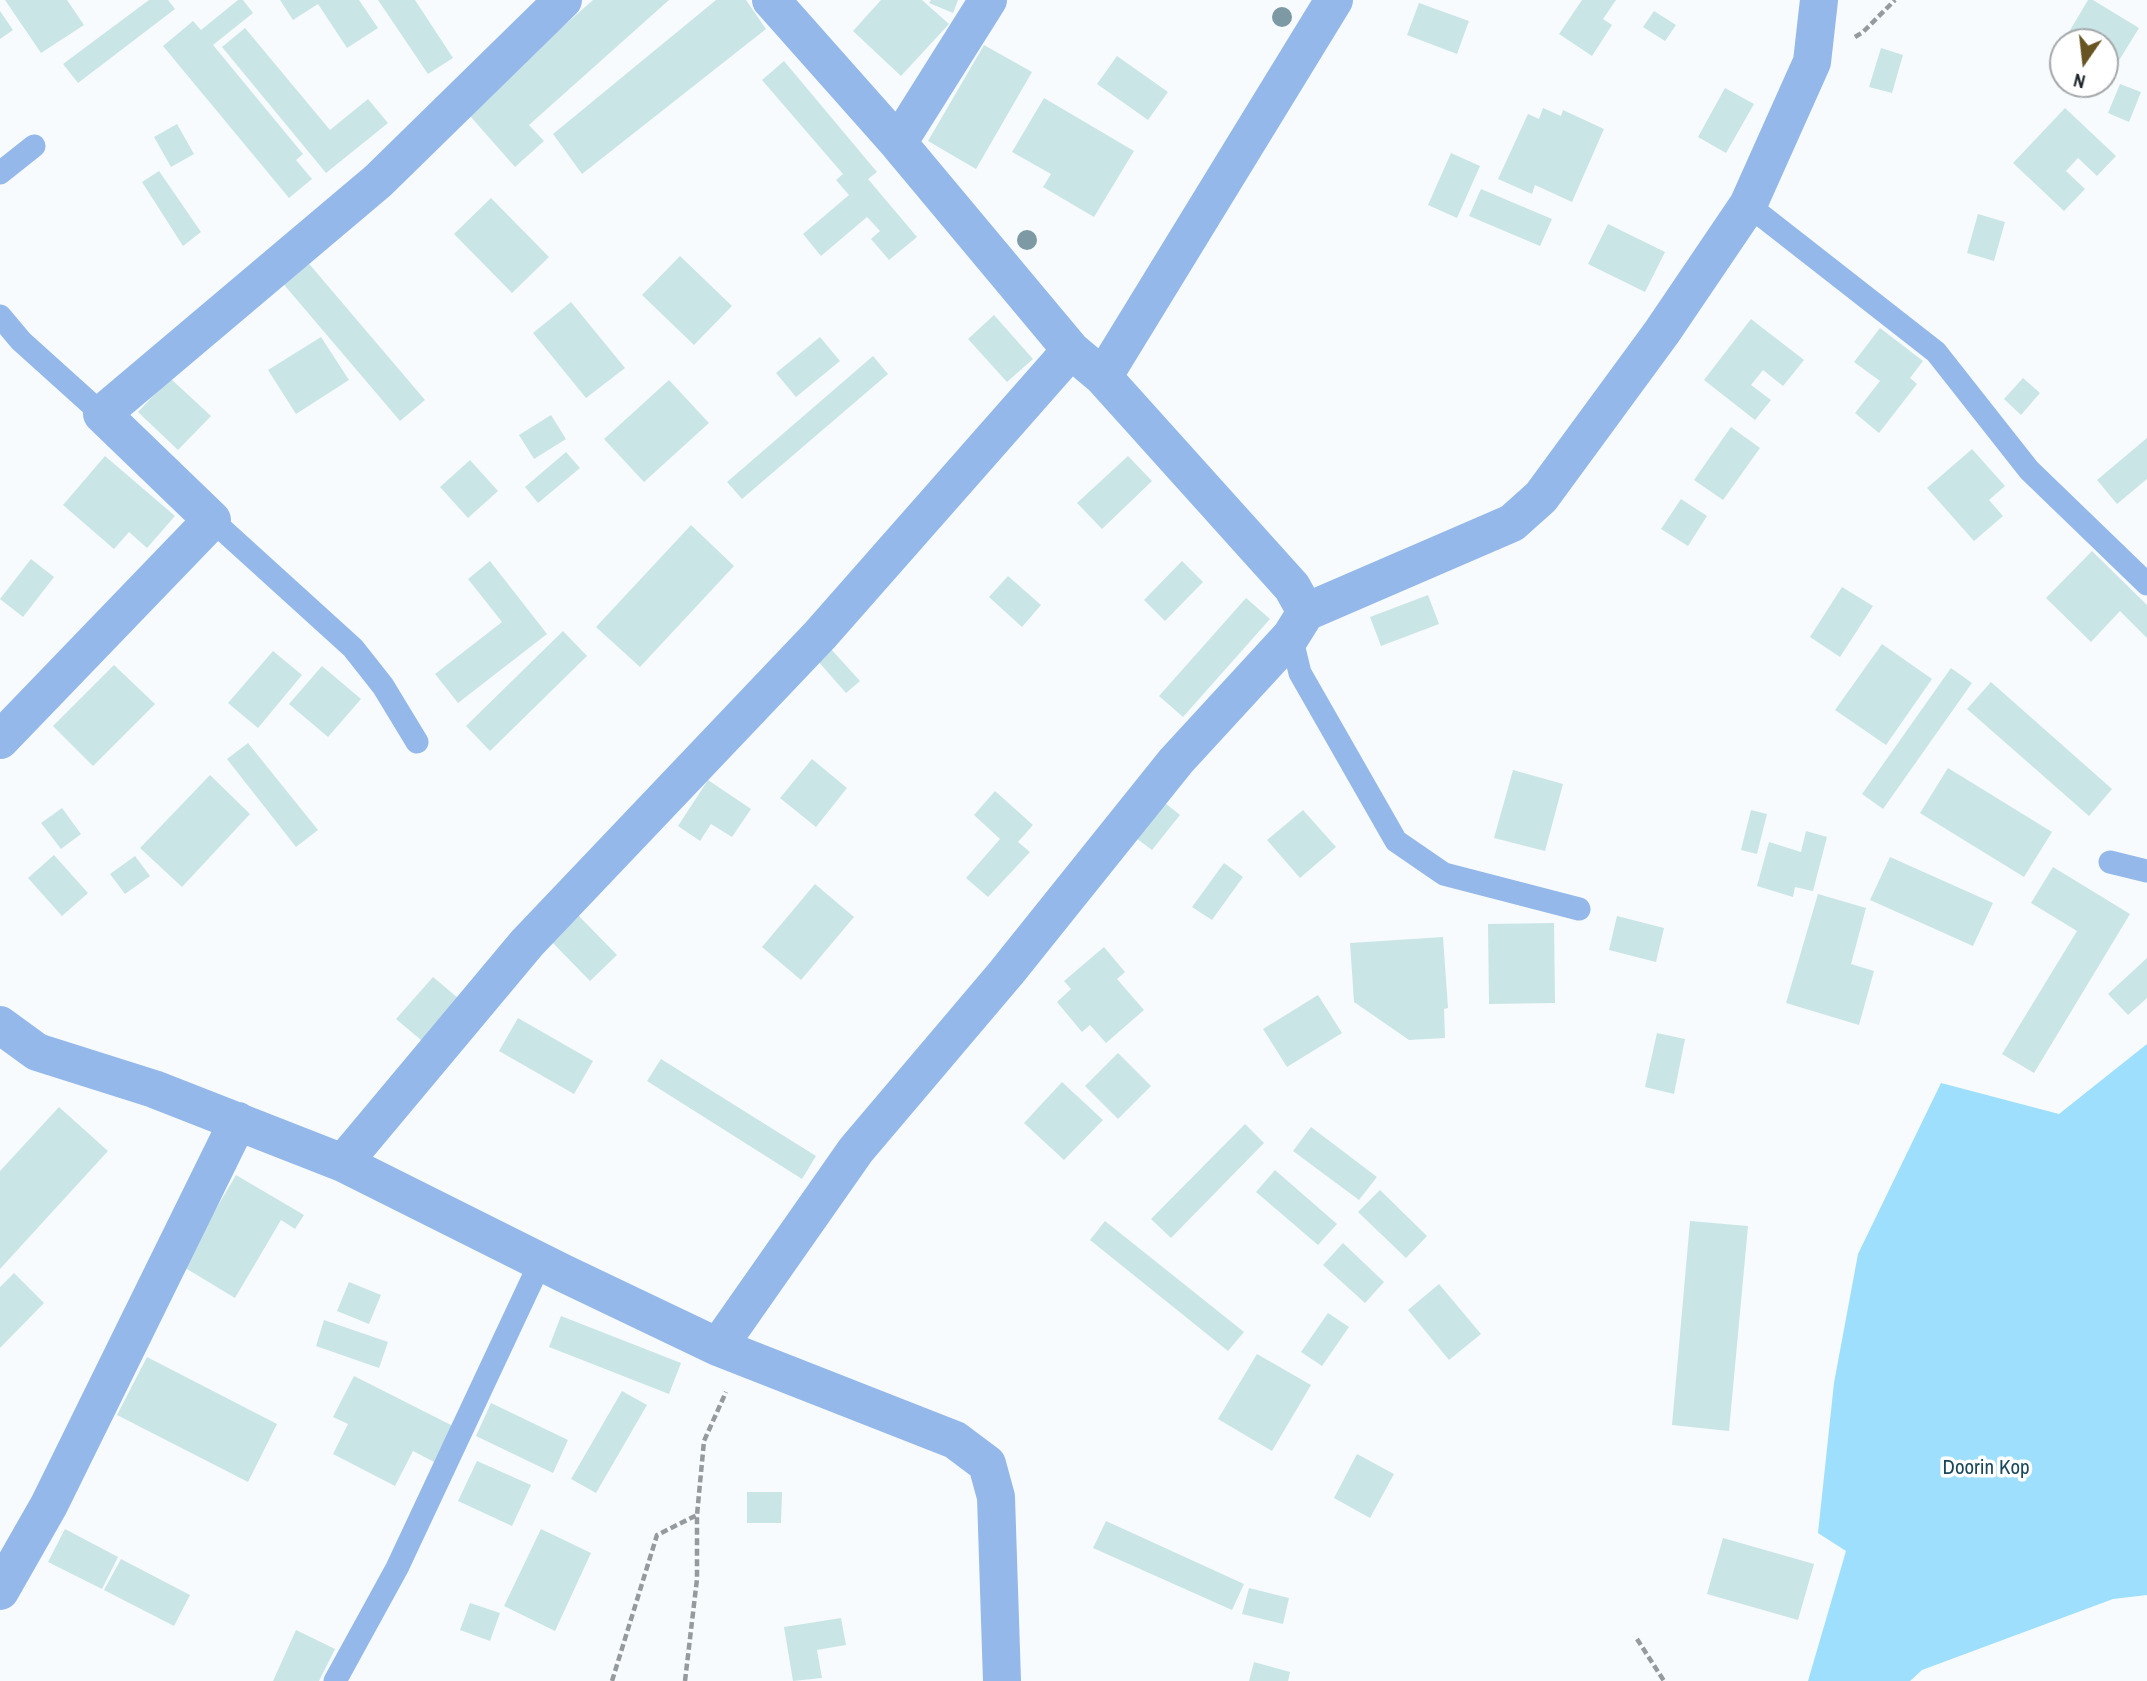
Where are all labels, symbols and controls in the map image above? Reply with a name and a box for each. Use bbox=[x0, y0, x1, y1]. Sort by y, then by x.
north arrow bbox=[2049, 28, 2119, 98]
text: N bbox=[2071, 67, 2088, 95]
park label: Doorin Kop bbox=[1942, 1455, 2030, 1481]

